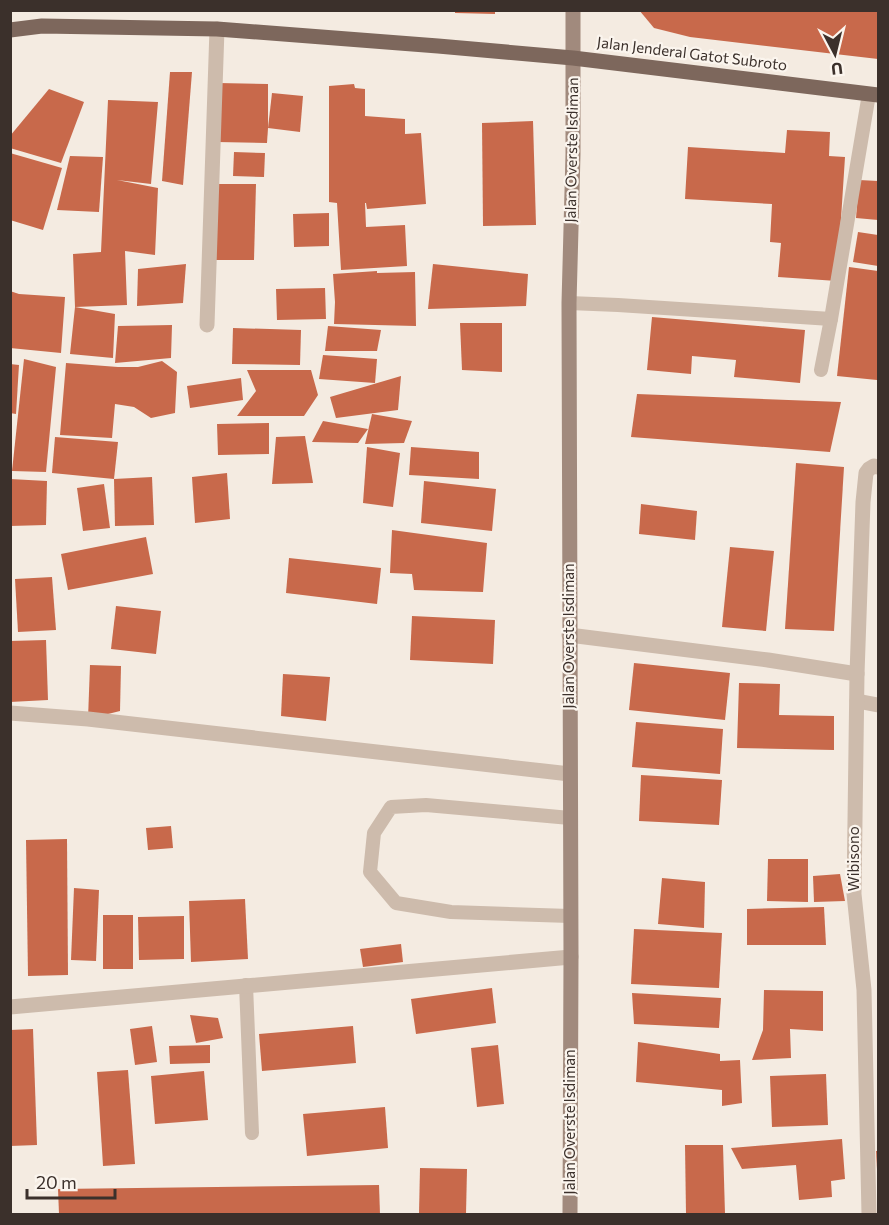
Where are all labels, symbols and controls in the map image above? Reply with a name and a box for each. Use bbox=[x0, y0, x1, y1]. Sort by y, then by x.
north arrow bbox=[805, 24, 865, 84]
street label: Jalan Jenderal Gatot Subroto bbox=[596, 32, 788, 74]
text: U bbox=[830, 59, 844, 80]
street label: Jalan Overste Isdiman bbox=[561, 77, 581, 223]
street label: Jalan Overste Isdiman bbox=[559, 563, 577, 709]
street label: Wibisono bbox=[844, 826, 862, 892]
street label: Jalan Overste Isdiman bbox=[560, 1049, 578, 1195]
scale bar bbox=[27, 1162, 116, 1200]
text: 20 m bbox=[36, 1171, 77, 1193]

